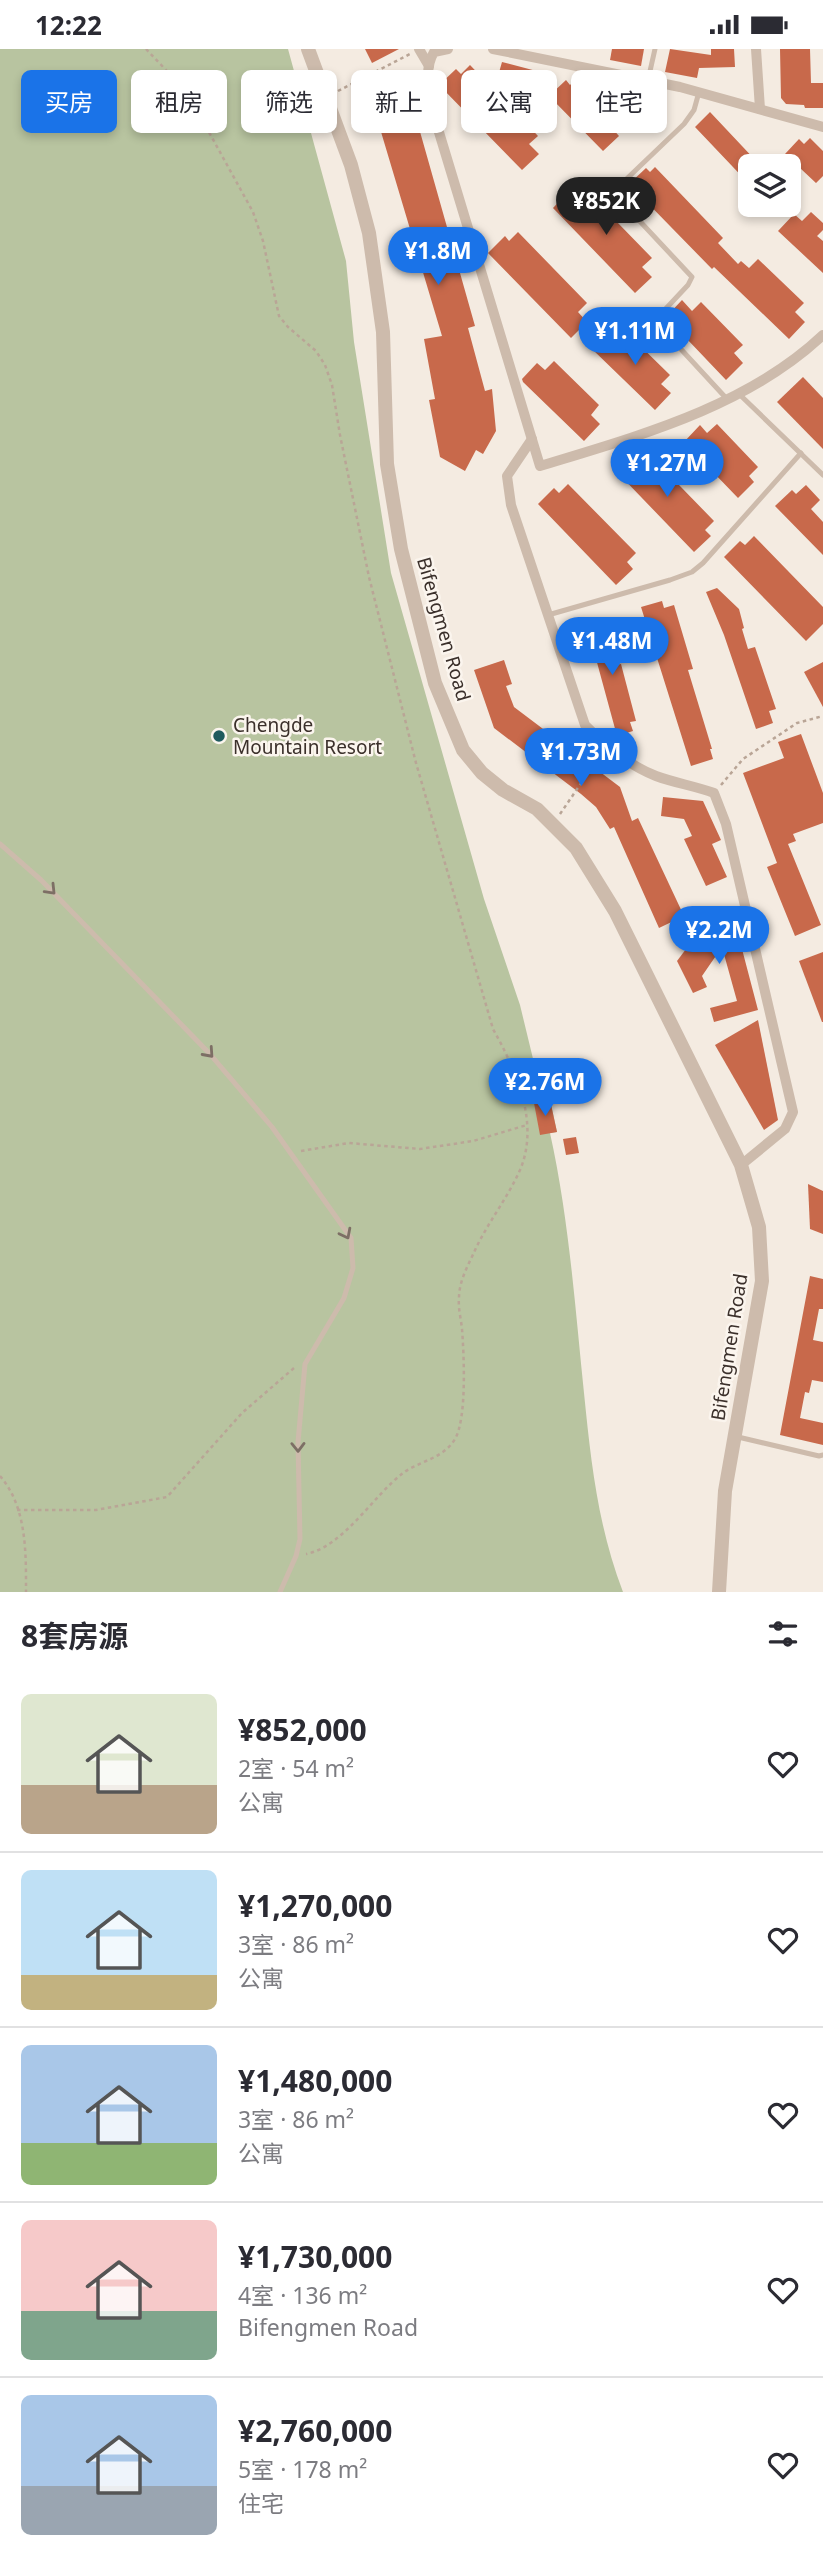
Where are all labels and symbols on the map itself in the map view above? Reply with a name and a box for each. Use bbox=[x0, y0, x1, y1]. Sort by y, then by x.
pin: ¥852K bbox=[557, 177, 655, 237]
pin: ¥1.8M bbox=[389, 227, 487, 287]
pin: ¥1.11M bbox=[578, 307, 692, 367]
pin: ¥1.27M bbox=[610, 440, 724, 499]
street label: Bifengmen Road bbox=[411, 554, 477, 704]
pin: ¥1.48M bbox=[555, 617, 669, 677]
place label: Chengde Mountain Resort bbox=[233, 712, 382, 760]
marker: Chengde Mountain Resort bbox=[211, 728, 227, 744]
pin: ¥1.73M bbox=[524, 729, 638, 788]
one-way arrow bbox=[42, 882, 55, 895]
pin: ¥2.2M bbox=[670, 907, 768, 966]
one-way arrow bbox=[200, 1045, 213, 1058]
pin: ¥2.76M bbox=[488, 1059, 602, 1118]
one-way arrow bbox=[337, 1226, 351, 1239]
street label: Bifengmen Road bbox=[705, 1271, 753, 1423]
one-way arrow bbox=[291, 1442, 306, 1453]

